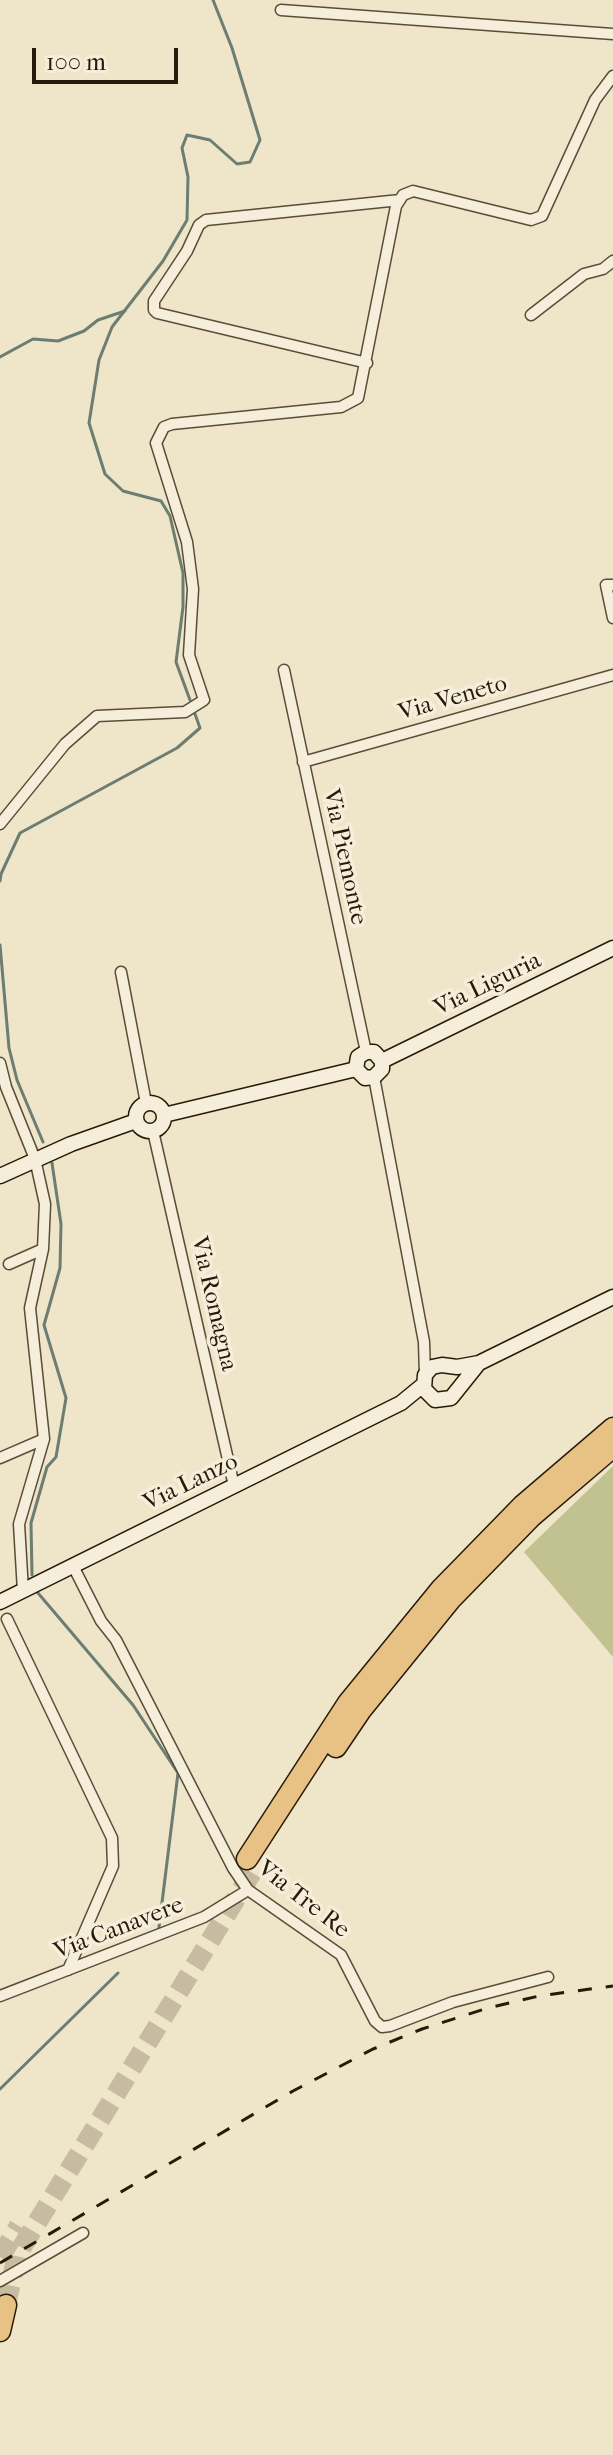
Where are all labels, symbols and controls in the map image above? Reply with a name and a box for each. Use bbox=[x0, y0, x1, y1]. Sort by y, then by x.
scale bar bbox=[36, 32, 182, 82]
text: 100 m bbox=[46, 48, 106, 76]
street label: Via Veneto bbox=[395, 670, 511, 728]
street label: Via Piemonte bbox=[316, 786, 372, 928]
street label: Via Liguria bbox=[430, 947, 546, 1023]
street label: Via Romagna bbox=[184, 1234, 242, 1374]
street label: Via Lanzo bbox=[139, 1448, 243, 1518]
street label: Via Tre Re bbox=[251, 1855, 355, 1945]
street label: Via Canavere bbox=[50, 1891, 188, 1967]

